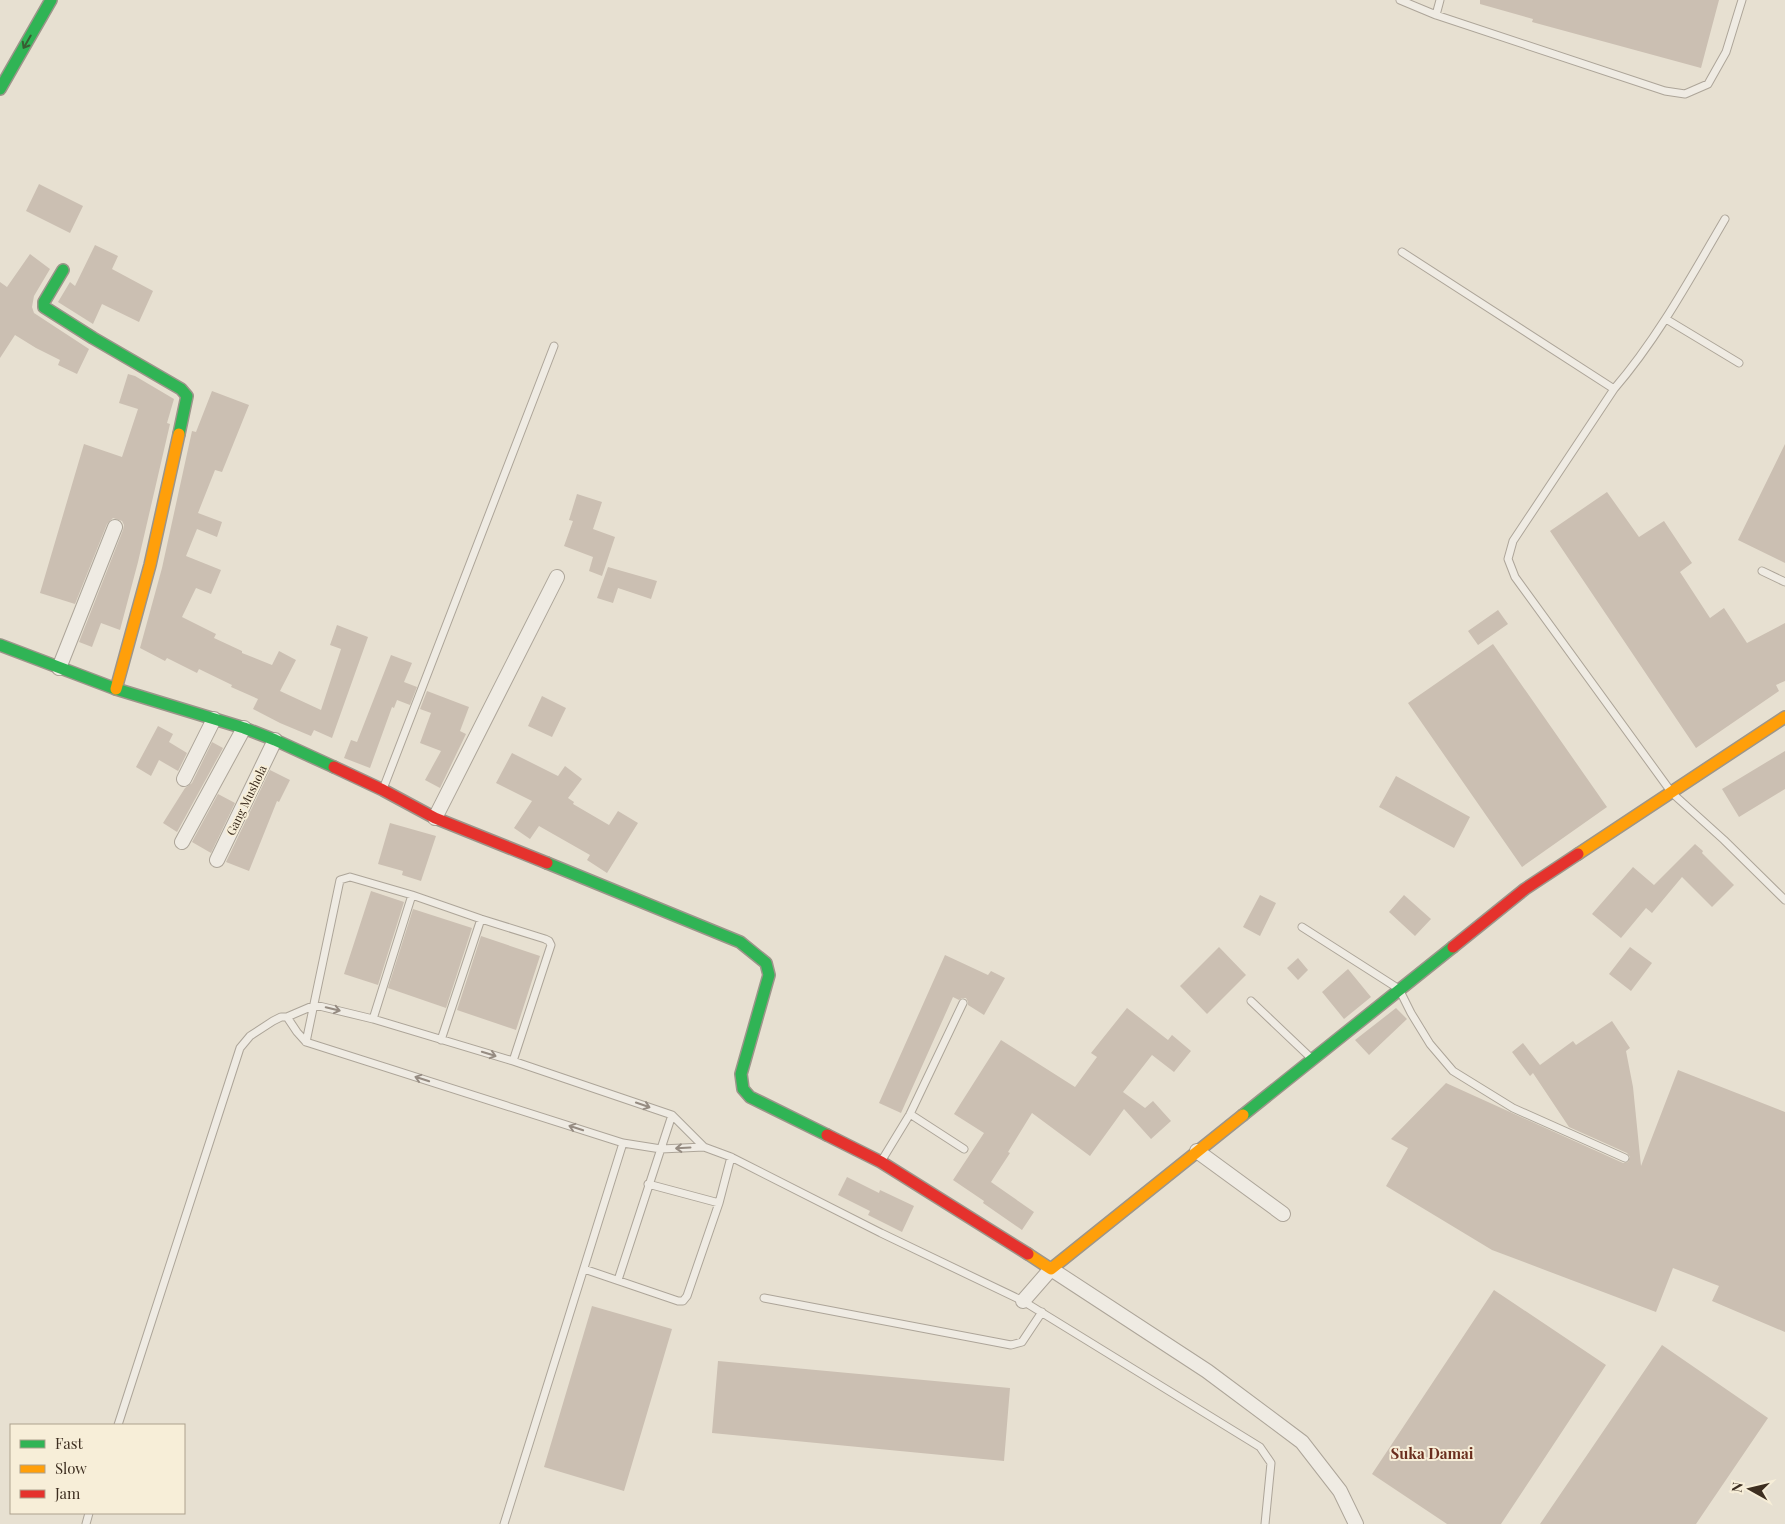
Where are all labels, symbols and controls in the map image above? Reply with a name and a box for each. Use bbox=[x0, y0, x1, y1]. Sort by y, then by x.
one-way arrow bbox=[21, 35, 31, 49]
street label: Gang Mushola bbox=[222, 762, 270, 838]
one-way arrow bbox=[324, 1005, 340, 1014]
one-way arrow bbox=[481, 1049, 497, 1059]
one-way arrow bbox=[414, 1073, 430, 1083]
one-way arrow bbox=[635, 1101, 650, 1110]
one-way arrow bbox=[569, 1123, 585, 1132]
one-way arrow bbox=[675, 1143, 691, 1152]
legend bbox=[10, 1424, 185, 1514]
text: Fast bbox=[55, 1433, 84, 1453]
district label: Suka Damai bbox=[1390, 1443, 1474, 1463]
text: Slow bbox=[55, 1458, 87, 1478]
north arrow bbox=[1725, 1464, 1775, 1514]
text: N bbox=[1727, 1481, 1747, 1493]
text: Jam bbox=[54, 1483, 81, 1503]

